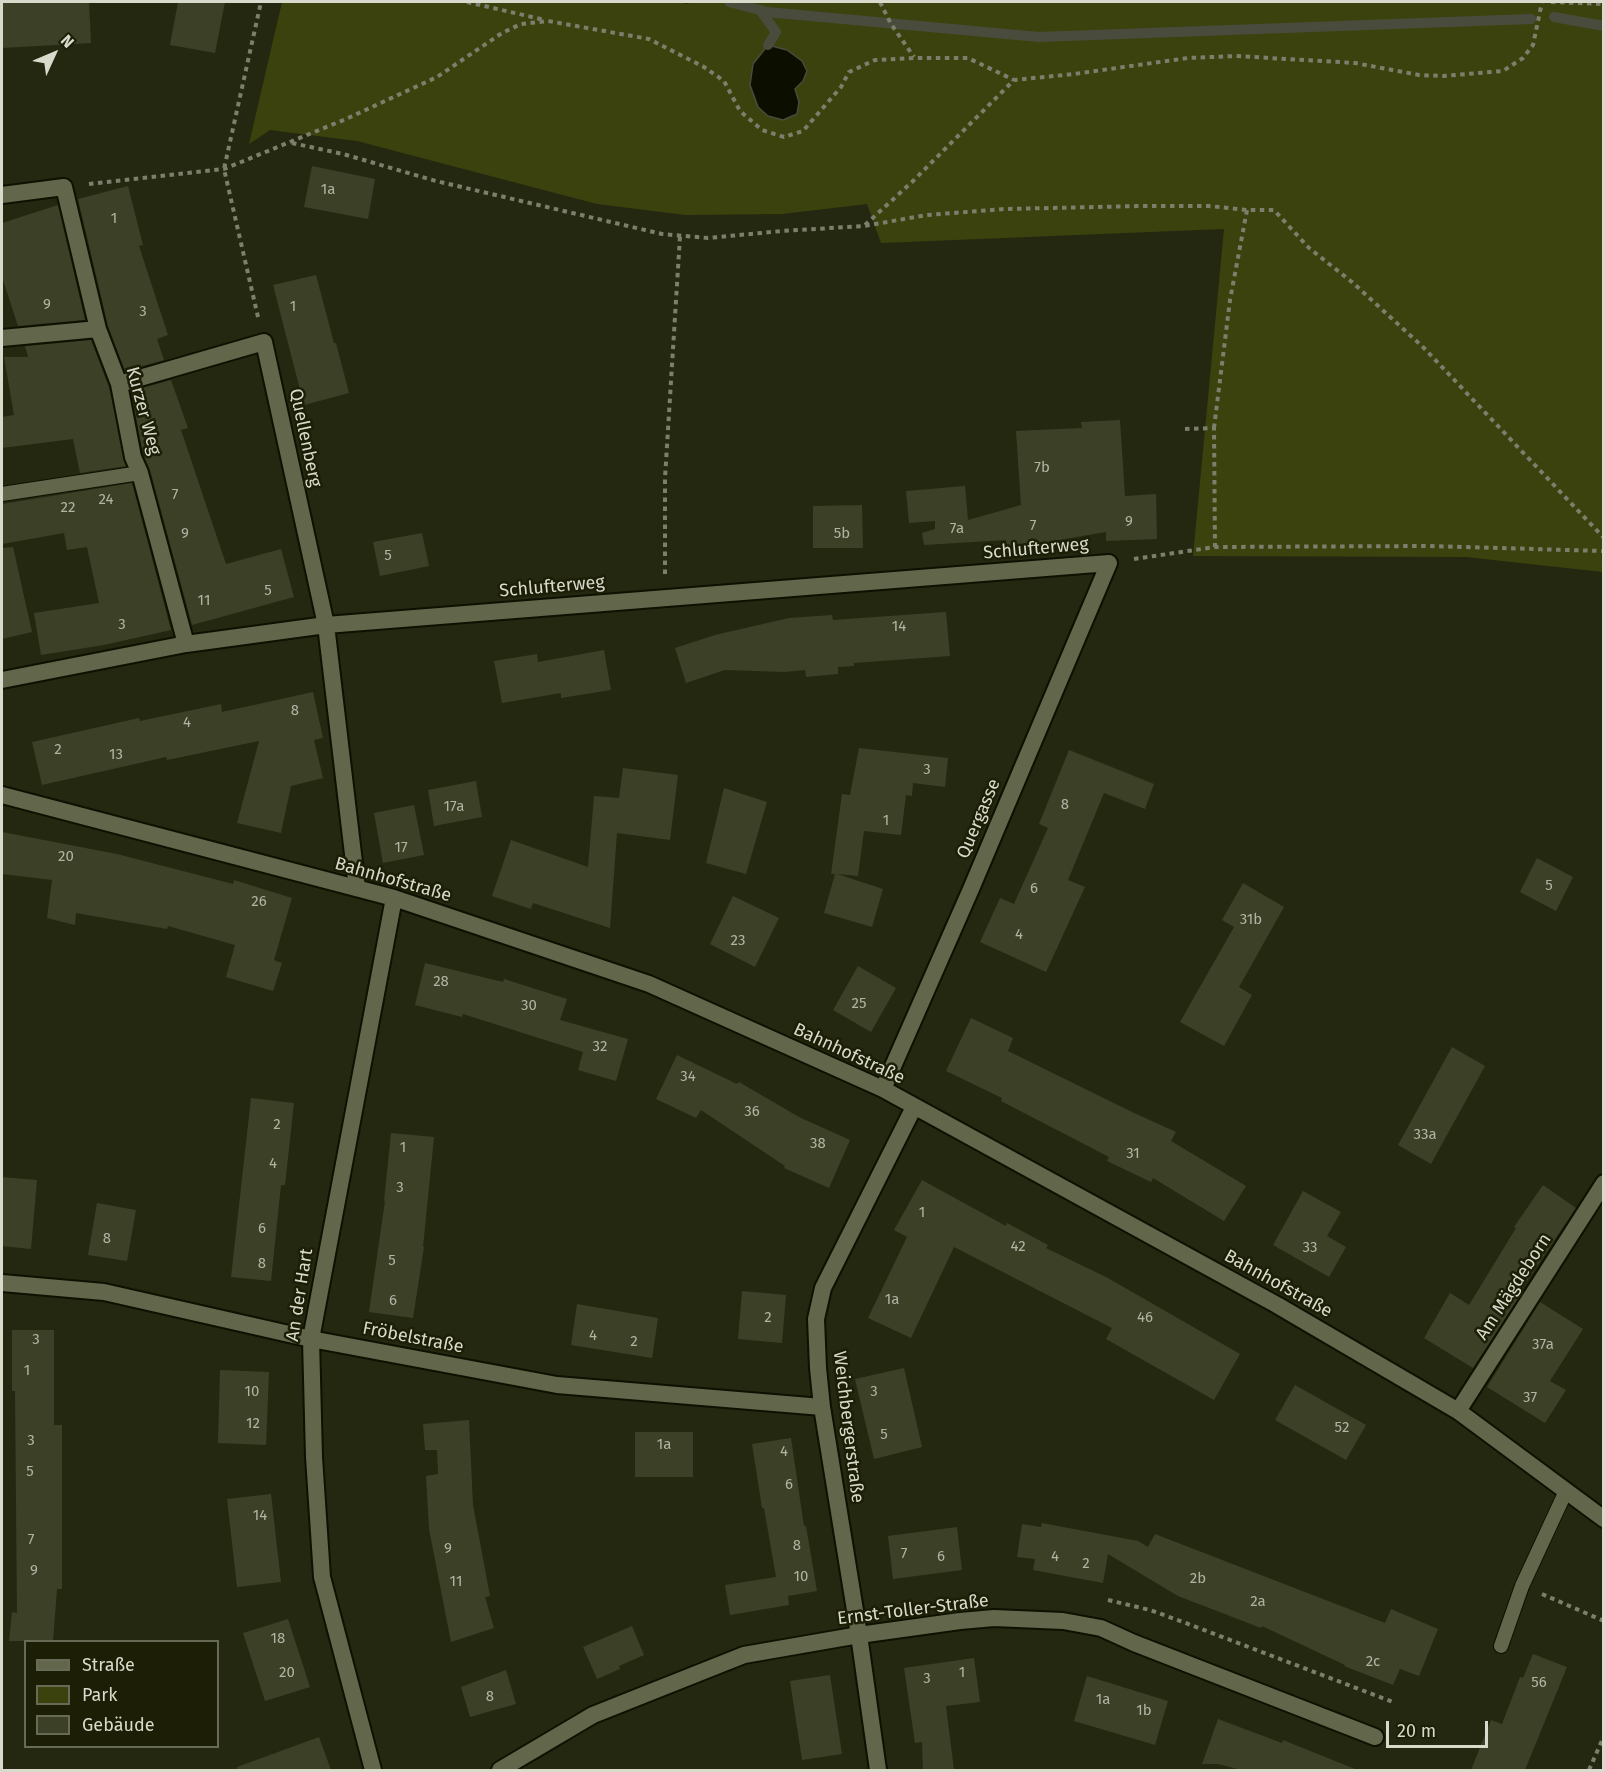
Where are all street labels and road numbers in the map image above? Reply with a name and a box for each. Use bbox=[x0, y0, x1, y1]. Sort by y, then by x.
street label: Kurzer Weg bbox=[121, 364, 165, 458]
street label: Quellenberg bbox=[284, 387, 326, 489]
street label: Schlufterweg bbox=[982, 534, 1090, 564]
street label: Schlufterweg bbox=[498, 572, 606, 602]
street label: Quergasse bbox=[953, 776, 1005, 862]
street label: Bahnhofstraße bbox=[332, 853, 454, 907]
street label: Bahnhofstraße bbox=[790, 1019, 908, 1089]
street label: Am Mägdeborn bbox=[1472, 1230, 1556, 1344]
street label: Bahnhofstraße bbox=[1220, 1245, 1336, 1323]
street label: An der Hart bbox=[282, 1247, 318, 1343]
street label: Fröbelstraße bbox=[361, 1318, 465, 1358]
street label: Weichbergerstraße bbox=[828, 1350, 868, 1504]
street label: Ernst-Toller-Straße bbox=[836, 1590, 990, 1630]

